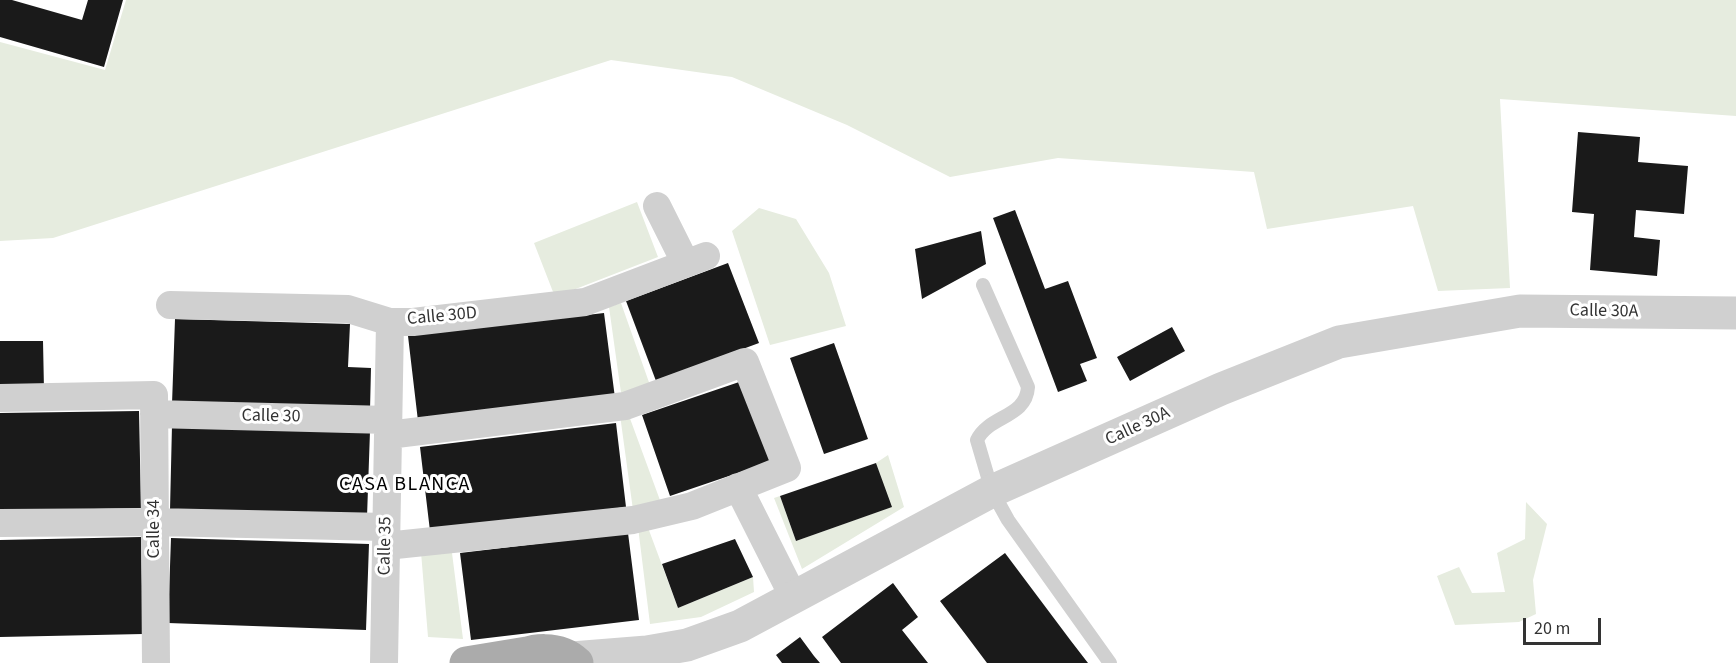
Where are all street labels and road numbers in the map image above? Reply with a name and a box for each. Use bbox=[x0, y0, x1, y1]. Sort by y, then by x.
street label: Calle 30A bbox=[1569, 301, 1639, 323]
street label: Calle 30D bbox=[406, 303, 478, 331]
street label: Calle 30A bbox=[1102, 403, 1174, 451]
street label: Calle 30 bbox=[241, 406, 301, 428]
street label: Calle 34 bbox=[144, 500, 166, 558]
street label: Calle 35 bbox=[375, 516, 397, 576]

